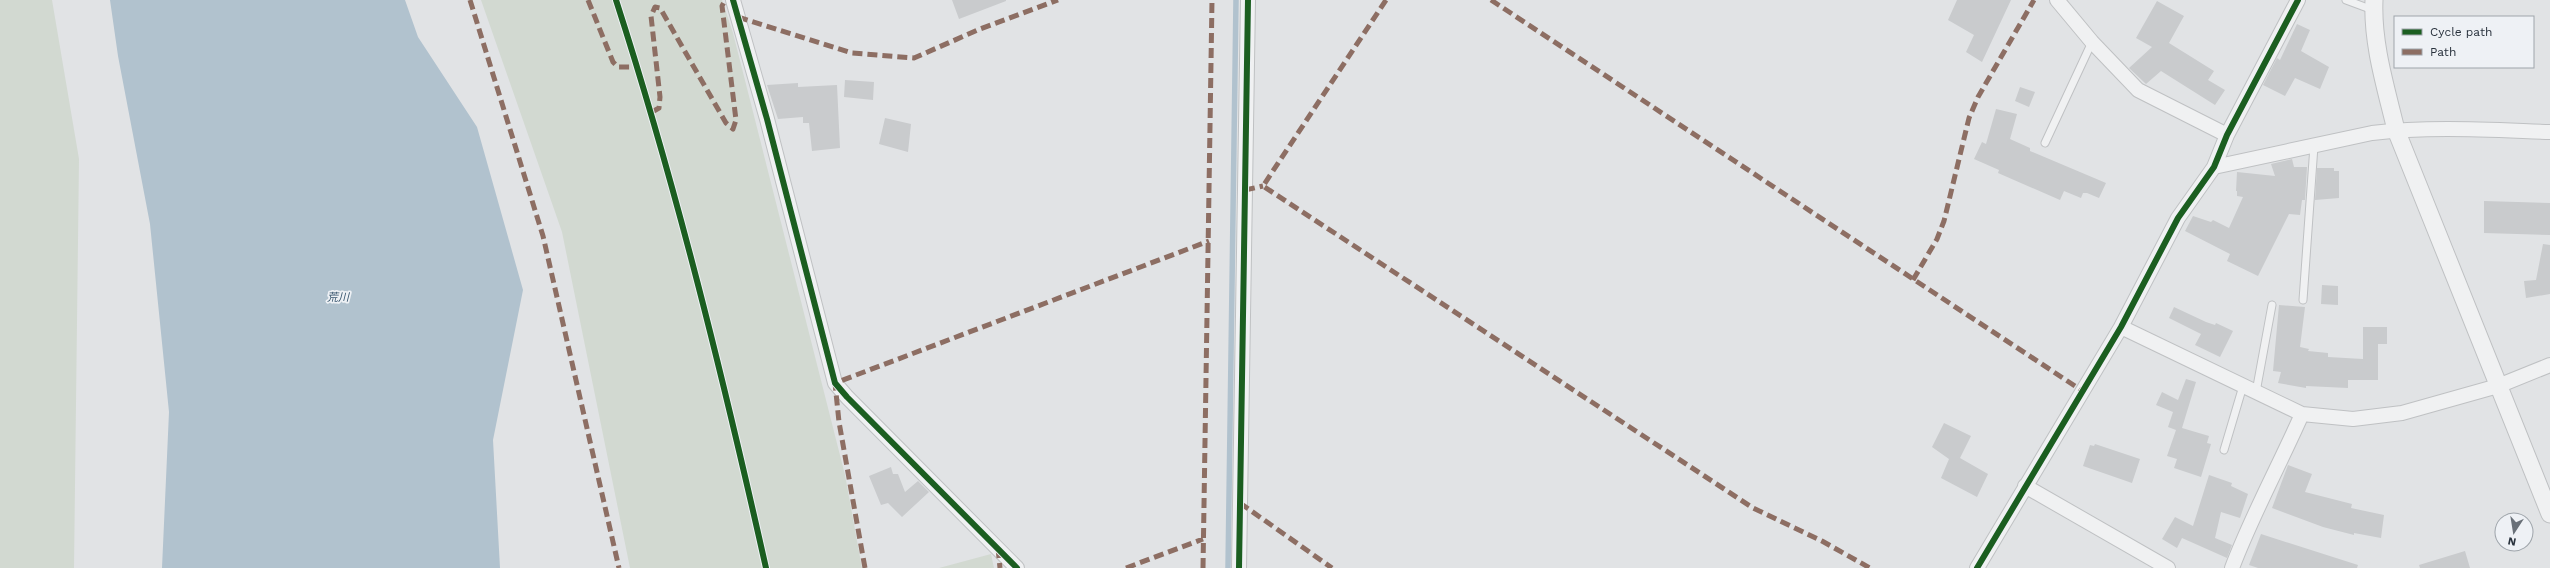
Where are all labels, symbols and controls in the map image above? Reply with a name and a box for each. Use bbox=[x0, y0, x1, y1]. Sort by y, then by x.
legend bbox=[2394, 16, 2534, 68]
text: Cycle path bbox=[2430, 25, 2492, 39]
text: Path bbox=[2430, 45, 2456, 59]
water label: 荒川 bbox=[327, 291, 350, 304]
north arrow bbox=[2494, 512, 2534, 552]
text: N bbox=[2507, 534, 2517, 548]

